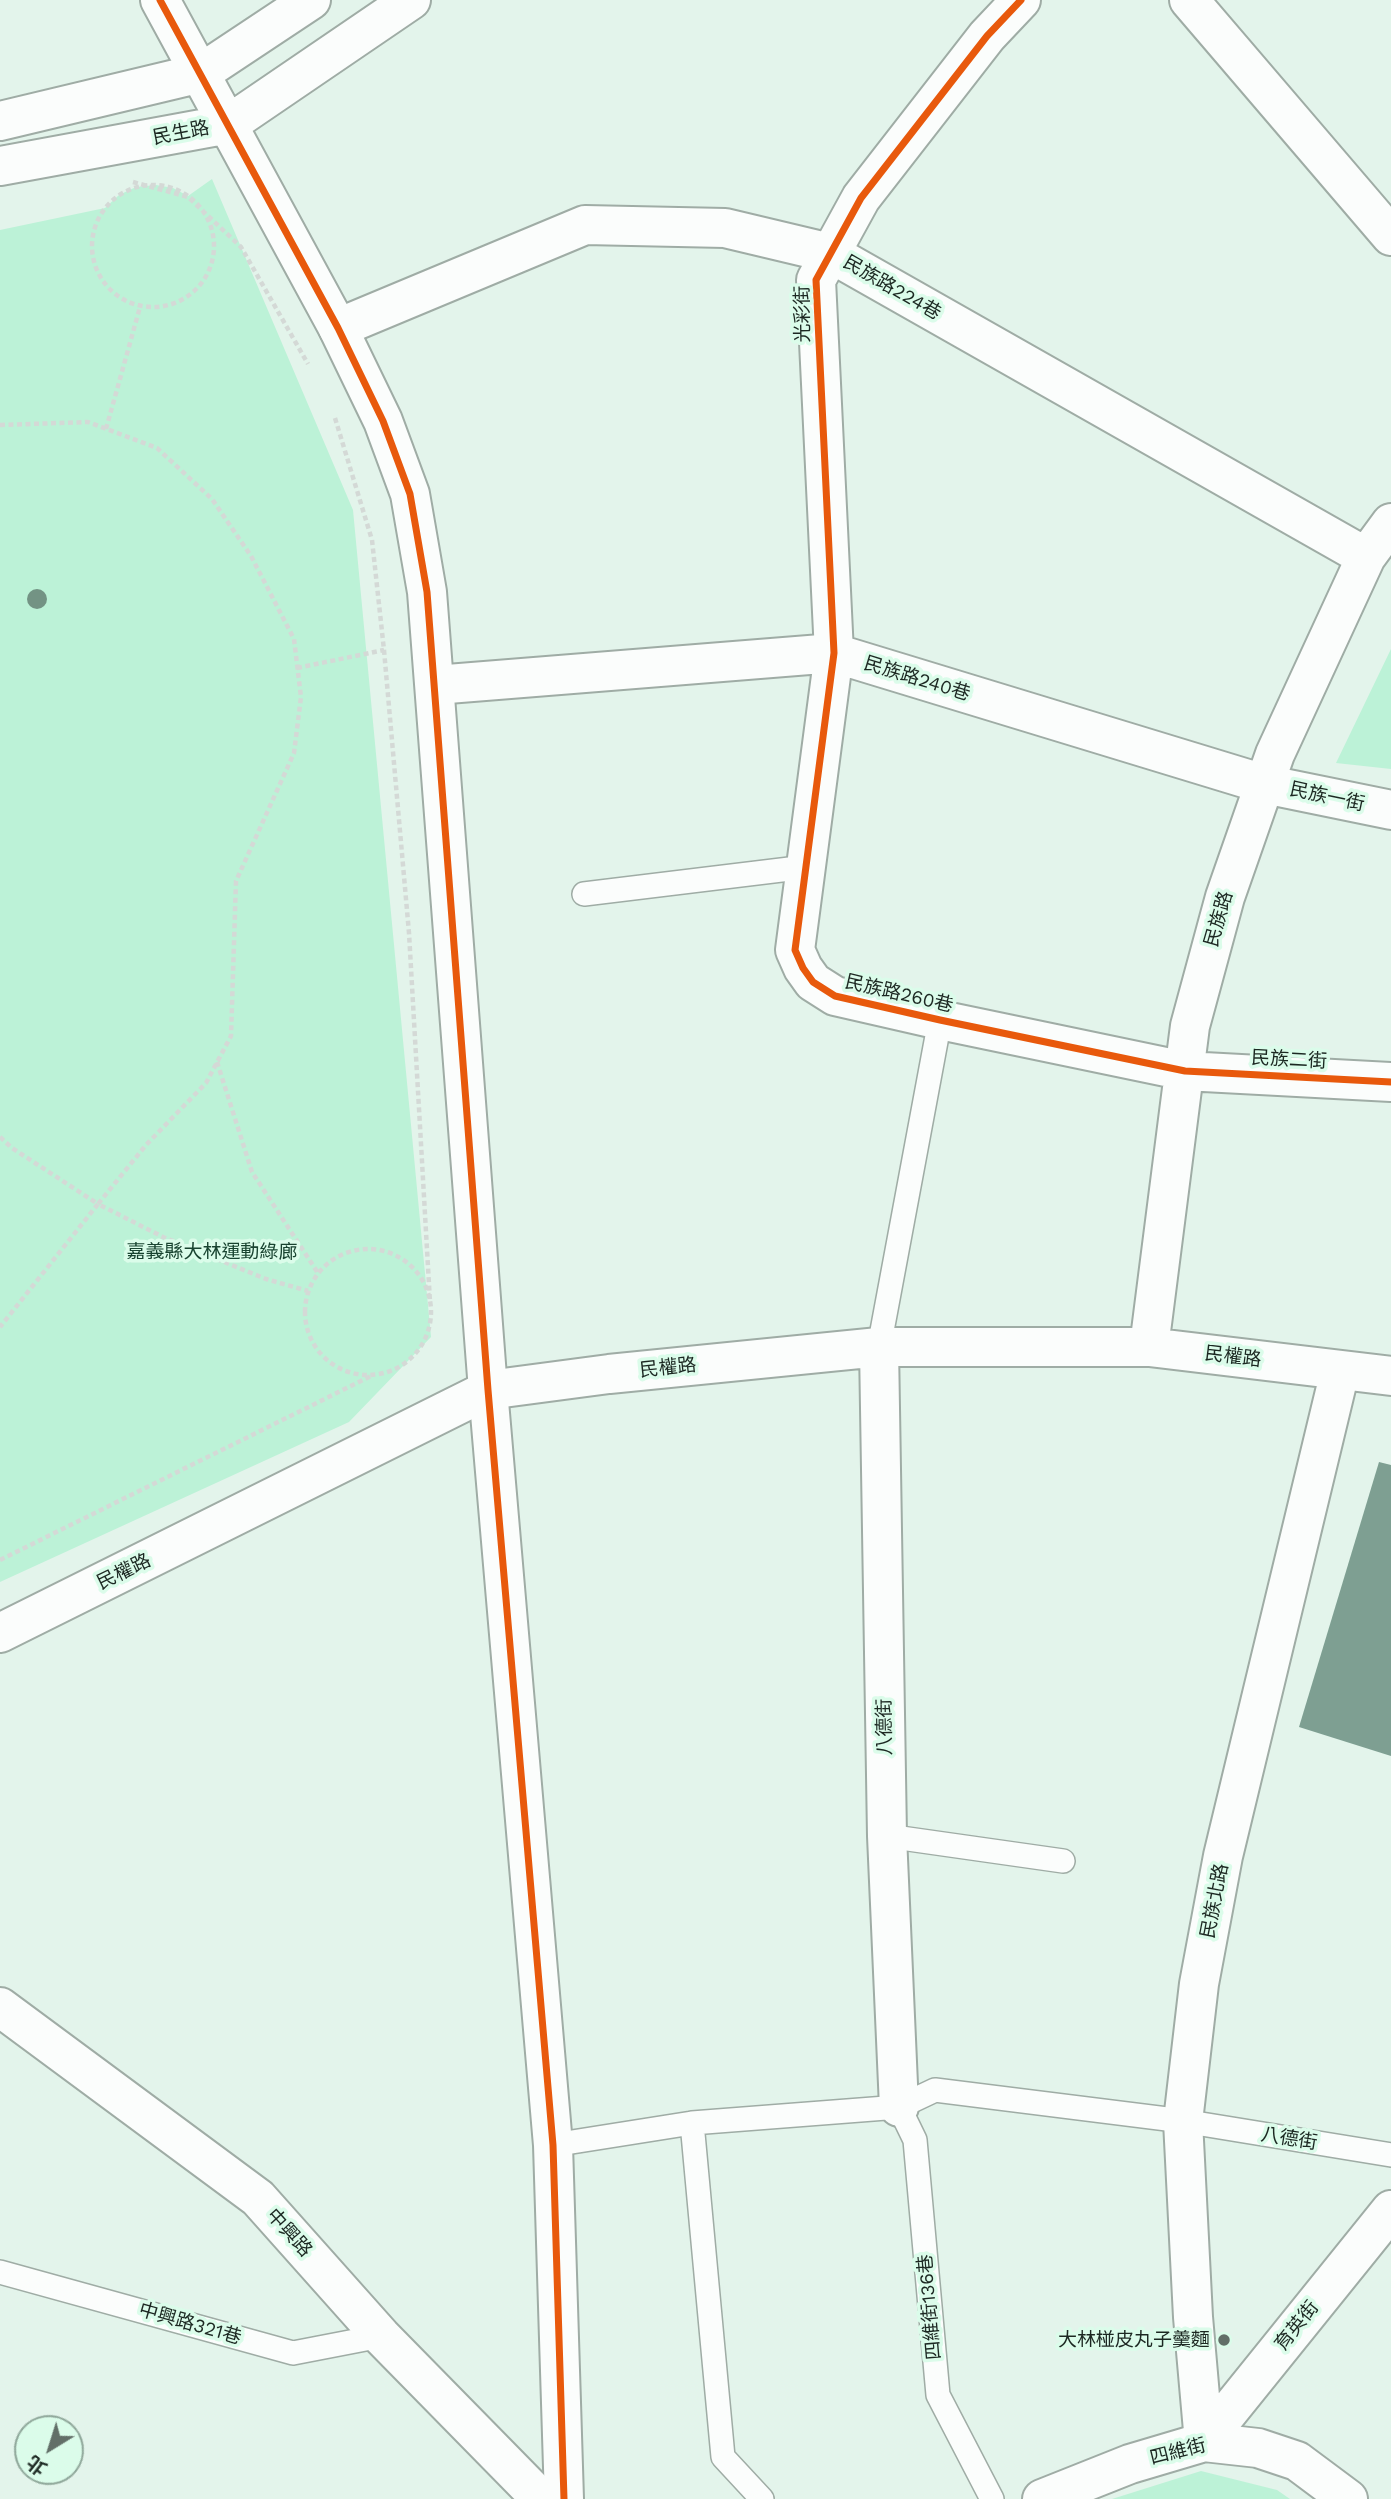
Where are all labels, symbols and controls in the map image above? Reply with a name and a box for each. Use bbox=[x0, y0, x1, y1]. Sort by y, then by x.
street label: 民生路 bbox=[151, 116, 211, 150]
street label: 民族路224巷 bbox=[839, 251, 945, 325]
street label: 光彩街 bbox=[791, 285, 815, 343]
street label: 民族路240巷 bbox=[861, 652, 973, 706]
street label: 民族一街 bbox=[1287, 778, 1367, 816]
street label: 民族路 bbox=[1200, 888, 1238, 950]
street label: 民族路260巷 bbox=[843, 970, 955, 1018]
street label: 民族二街 bbox=[1250, 1047, 1328, 1073]
park label: 嘉義縣大林運動綠廊 bbox=[127, 1241, 297, 1263]
street label: 民權路 bbox=[1203, 1342, 1263, 1372]
street label: 民權路 bbox=[638, 1354, 698, 1382]
street label: 民權路 bbox=[93, 1549, 155, 1595]
street label: 八德街 bbox=[873, 1698, 897, 1756]
street label: 民族北路 bbox=[1197, 1862, 1233, 1940]
street label: 八德街 bbox=[1259, 2123, 1319, 2155]
street label: 中興路 bbox=[261, 2204, 317, 2262]
street label: 四維街136巷 bbox=[914, 2253, 946, 2361]
street label: 育英街 bbox=[1270, 2297, 1324, 2355]
street label: 中興路321巷 bbox=[136, 2298, 244, 2350]
place label: 大林椪皮丸子羹麵 bbox=[1058, 2329, 1210, 2351]
marker: 大林椪皮丸子羹麵 bbox=[1216, 2332, 1232, 2348]
north arrow bbox=[14, 2415, 84, 2485]
street label: 四維街 bbox=[1148, 2434, 1208, 2470]
text: 北 bbox=[22, 2450, 52, 2480]

